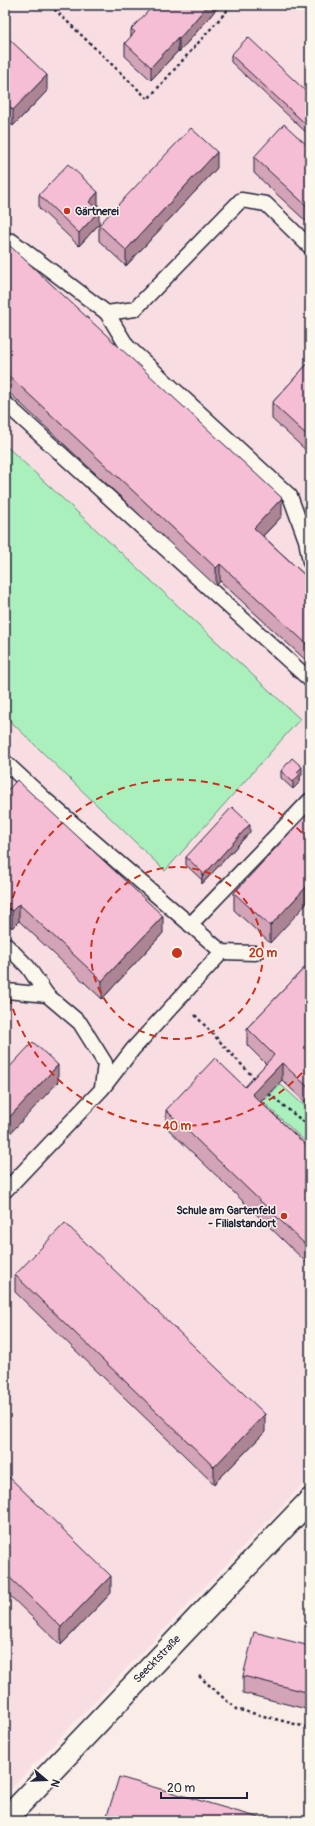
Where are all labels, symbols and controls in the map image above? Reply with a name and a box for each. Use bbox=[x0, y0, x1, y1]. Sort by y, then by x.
place label: Gärtnerei bbox=[75, 205, 119, 218]
marker: Gärtnerei bbox=[62, 206, 72, 216]
centre of rings bbox=[170, 946, 184, 960]
text: 20 m bbox=[249, 946, 277, 961]
text: 40 m bbox=[162, 1119, 192, 1134]
place label: Schule am Gartenfeld - Filialstandort bbox=[176, 1204, 277, 1230]
marker: Schule am Gartenfeld - Filialstandort bbox=[279, 1211, 289, 1221]
street label: Seecktstraße bbox=[131, 1632, 183, 1686]
north arrow bbox=[26, 1760, 66, 1800]
scale bar bbox=[161, 1774, 247, 1800]
text: N bbox=[47, 1777, 62, 1789]
text: 20 m bbox=[167, 1781, 196, 1796]

